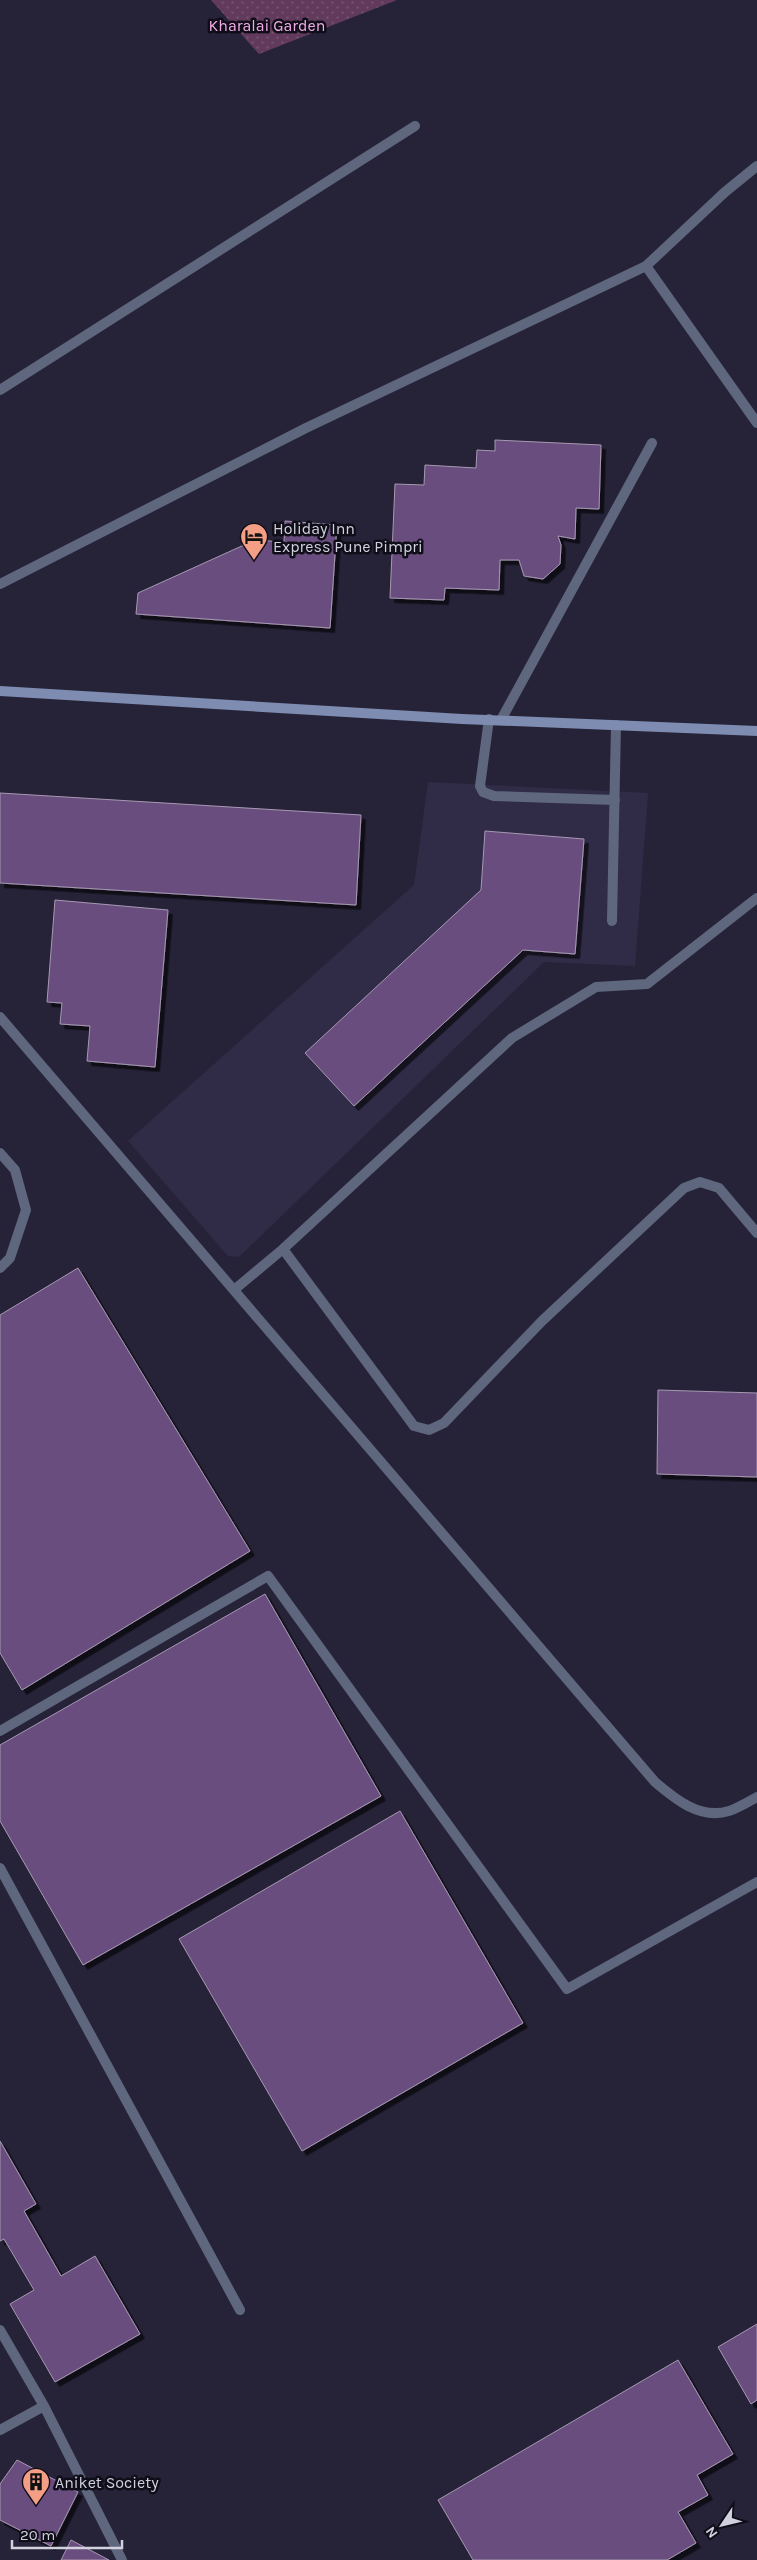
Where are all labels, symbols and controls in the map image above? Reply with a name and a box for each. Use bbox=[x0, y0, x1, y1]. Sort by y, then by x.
park label: Kharalai Garden bbox=[209, 16, 325, 35]
place label: Holiday Inn Express Pune Pimpri bbox=[273, 519, 423, 556]
hotel icon: Holiday Inn Express Pune Pimpri bbox=[239, 522, 269, 561]
building icon: Aniket Society bbox=[21, 2467, 51, 2506]
place label: Aniket Society bbox=[55, 2473, 159, 2492]
north arrow bbox=[697, 2500, 747, 2550]
scale bar bbox=[12, 2518, 122, 2550]
text: N bbox=[702, 2523, 722, 2541]
text: 20 m bbox=[20, 2526, 55, 2544]

